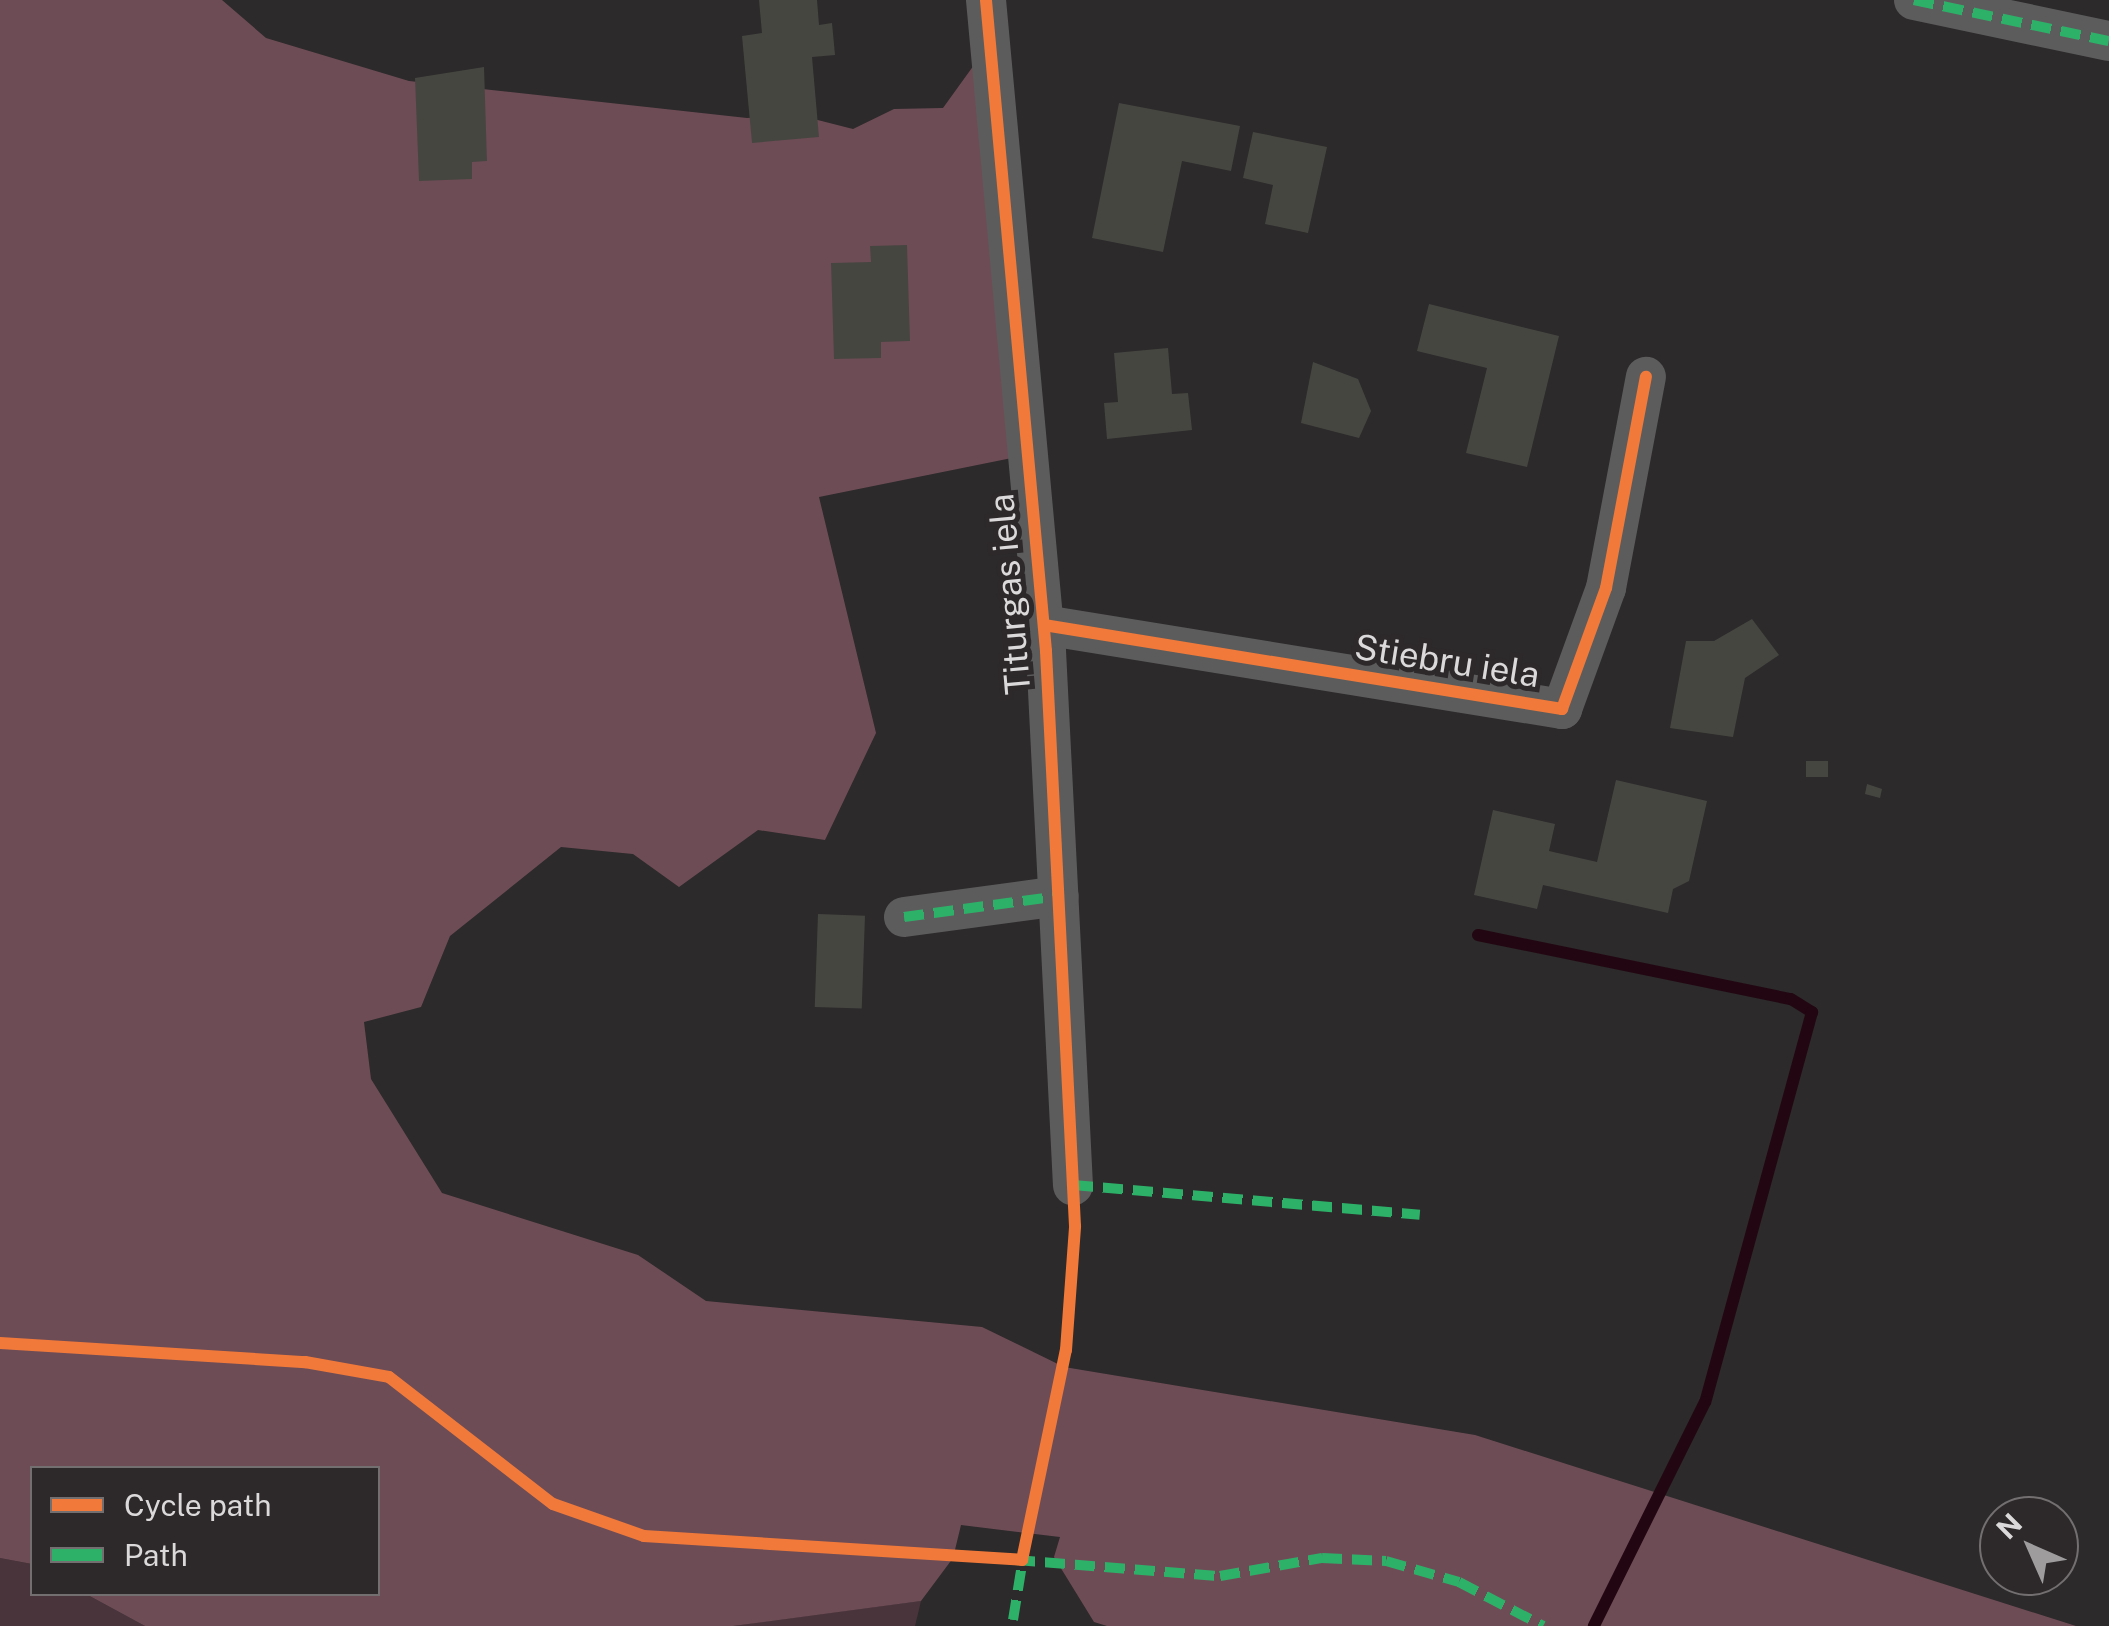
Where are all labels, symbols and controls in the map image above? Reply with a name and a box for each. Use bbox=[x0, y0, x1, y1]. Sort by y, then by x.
street label: Titurgas iela bbox=[980, 492, 1040, 696]
street label: Stiebru iela bbox=[1352, 626, 1542, 696]
legend bbox=[30, 1466, 380, 1596]
text: Cycle path bbox=[124, 1487, 272, 1523]
north arrow bbox=[1979, 1496, 2079, 1596]
text: N bbox=[1989, 1506, 2028, 1545]
text: Path bbox=[124, 1537, 188, 1573]

